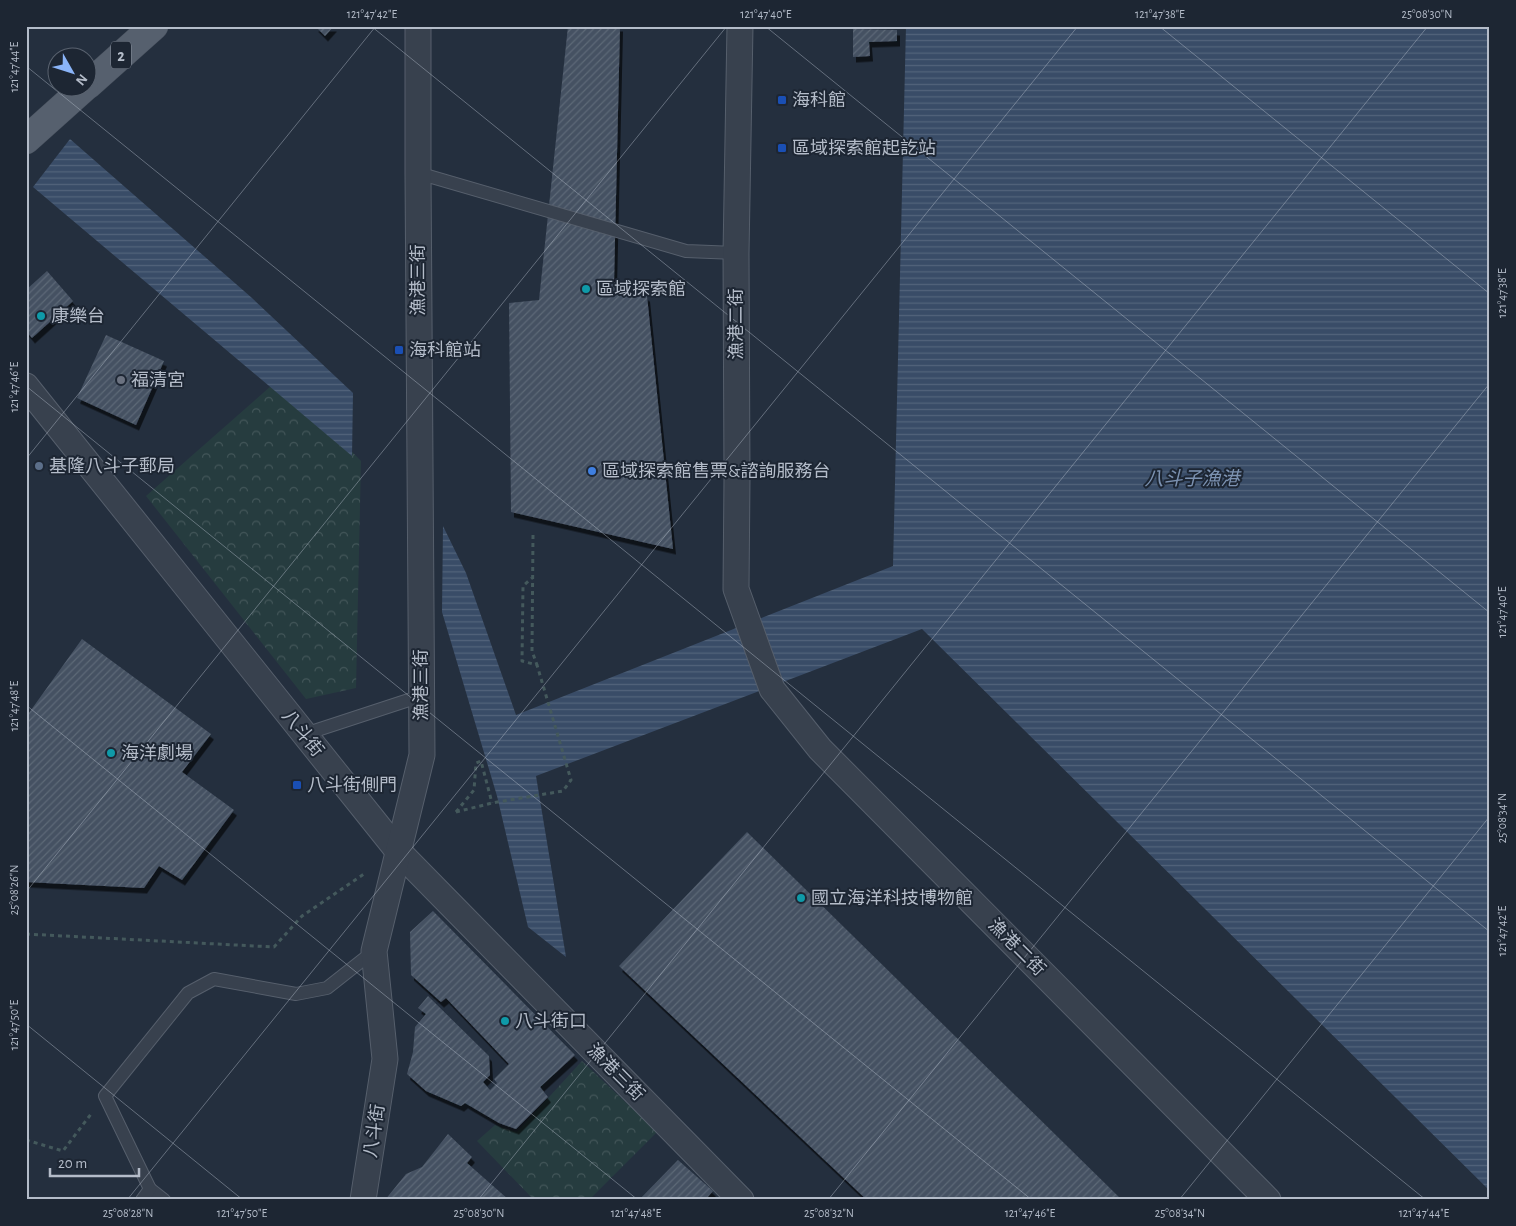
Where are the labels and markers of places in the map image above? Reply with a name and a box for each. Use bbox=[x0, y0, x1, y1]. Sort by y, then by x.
place label: 海科館 bbox=[792, 90, 846, 110]
marker: 海科館 bbox=[776, 94, 788, 106]
place label: 區域探索館起訖站 bbox=[792, 138, 936, 158]
marker: 區域探索館起訖站 bbox=[776, 142, 788, 154]
place label: 區域探索館 bbox=[596, 279, 686, 299]
marker: 區域探索館 bbox=[580, 283, 592, 295]
place label: 康樂台 bbox=[51, 306, 105, 326]
marker: 康樂台 bbox=[35, 310, 47, 322]
place label: 海科館站 bbox=[409, 340, 481, 360]
marker: 海科館站 bbox=[393, 344, 405, 356]
place label: 福清宮 bbox=[131, 370, 185, 390]
marker: 福清宮 bbox=[115, 374, 127, 386]
place label: 基隆八斗子郵局 bbox=[49, 456, 175, 476]
marker: 基隆八斗子郵局 bbox=[33, 460, 45, 472]
place label: 區域探索館售票&諮詢服務台 bbox=[602, 461, 831, 481]
marker: 區域探索館售票&諮詢服務台 bbox=[586, 465, 598, 477]
place label: 海洋劇場 bbox=[121, 743, 193, 763]
marker: 海洋劇場 bbox=[105, 747, 117, 759]
place label: 八斗街側門 bbox=[307, 775, 397, 795]
marker: 八斗街側門 bbox=[291, 779, 303, 791]
place label: 國立海洋科技博物館 bbox=[811, 888, 973, 908]
marker: 國立海洋科技博物館 bbox=[795, 892, 807, 904]
place label: 八斗街口 bbox=[515, 1011, 587, 1031]
marker: 八斗街口 bbox=[499, 1015, 511, 1027]

